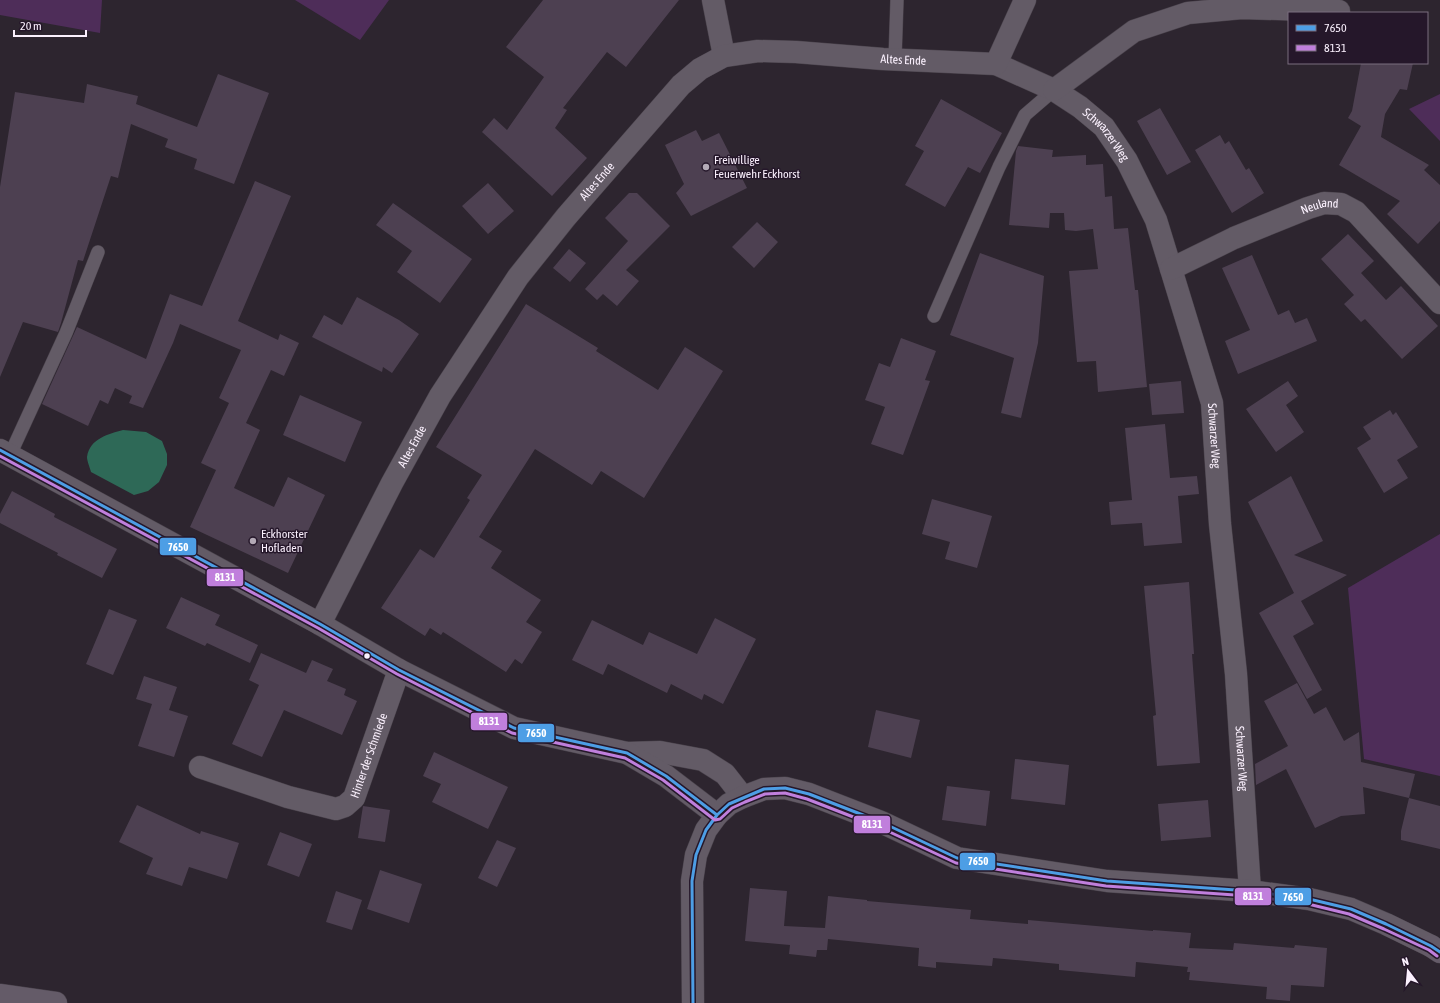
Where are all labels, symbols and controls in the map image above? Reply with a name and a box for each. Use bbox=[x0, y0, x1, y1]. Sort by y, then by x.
scale bar bbox=[14, 12, 86, 38]
legend bbox=[1288, 12, 1428, 64]
text: 20 m bbox=[20, 19, 42, 33]
text: 7650 bbox=[1324, 21, 1347, 35]
text: 8131 bbox=[1324, 41, 1347, 55]
street label: Altes Ende bbox=[880, 52, 927, 68]
street label: Schwarzer Weg bbox=[1080, 105, 1133, 165]
place label: Freiwillige Feuerwehr Eckhorst bbox=[714, 153, 800, 181]
street label: Altes Ende bbox=[577, 160, 617, 203]
marker: Freiwillige Feuerwehr Eckhorst bbox=[701, 162, 711, 172]
street label: Neuland bbox=[1299, 196, 1339, 217]
street label: Schwarzer Weg bbox=[1205, 403, 1223, 470]
street label: Altes Ende bbox=[395, 423, 429, 470]
place label: Eckhorster Hofladen bbox=[261, 527, 308, 555]
marker: Eckhorster Hofladen bbox=[248, 536, 258, 546]
line badge: 7650 bbox=[159, 537, 197, 556]
text: 7650 bbox=[168, 541, 188, 553]
line badge: 8131 bbox=[206, 568, 244, 587]
text: 8131 bbox=[215, 571, 235, 583]
unlabelled marker bbox=[362, 651, 372, 661]
street label: Hinter der Schmiede bbox=[348, 711, 390, 800]
line badge: 8131 bbox=[470, 712, 508, 731]
text: 8131 bbox=[479, 715, 499, 727]
line badge: 7650 bbox=[517, 723, 555, 743]
street label: Schwarzer Weg bbox=[1232, 726, 1251, 793]
text: 7650 bbox=[526, 727, 546, 739]
line badge: 8131 bbox=[853, 815, 891, 834]
text: 8131 bbox=[862, 818, 882, 830]
line badge: 7650 bbox=[959, 852, 996, 871]
text: 7650 bbox=[968, 855, 988, 867]
line badge: 8131 bbox=[1234, 887, 1272, 906]
line badge: 7650 bbox=[1274, 887, 1312, 906]
text: 8131 bbox=[1243, 890, 1263, 902]
text: 7650 bbox=[1283, 891, 1303, 903]
north arrow bbox=[1388, 951, 1428, 991]
text: N bbox=[1400, 955, 1410, 968]

